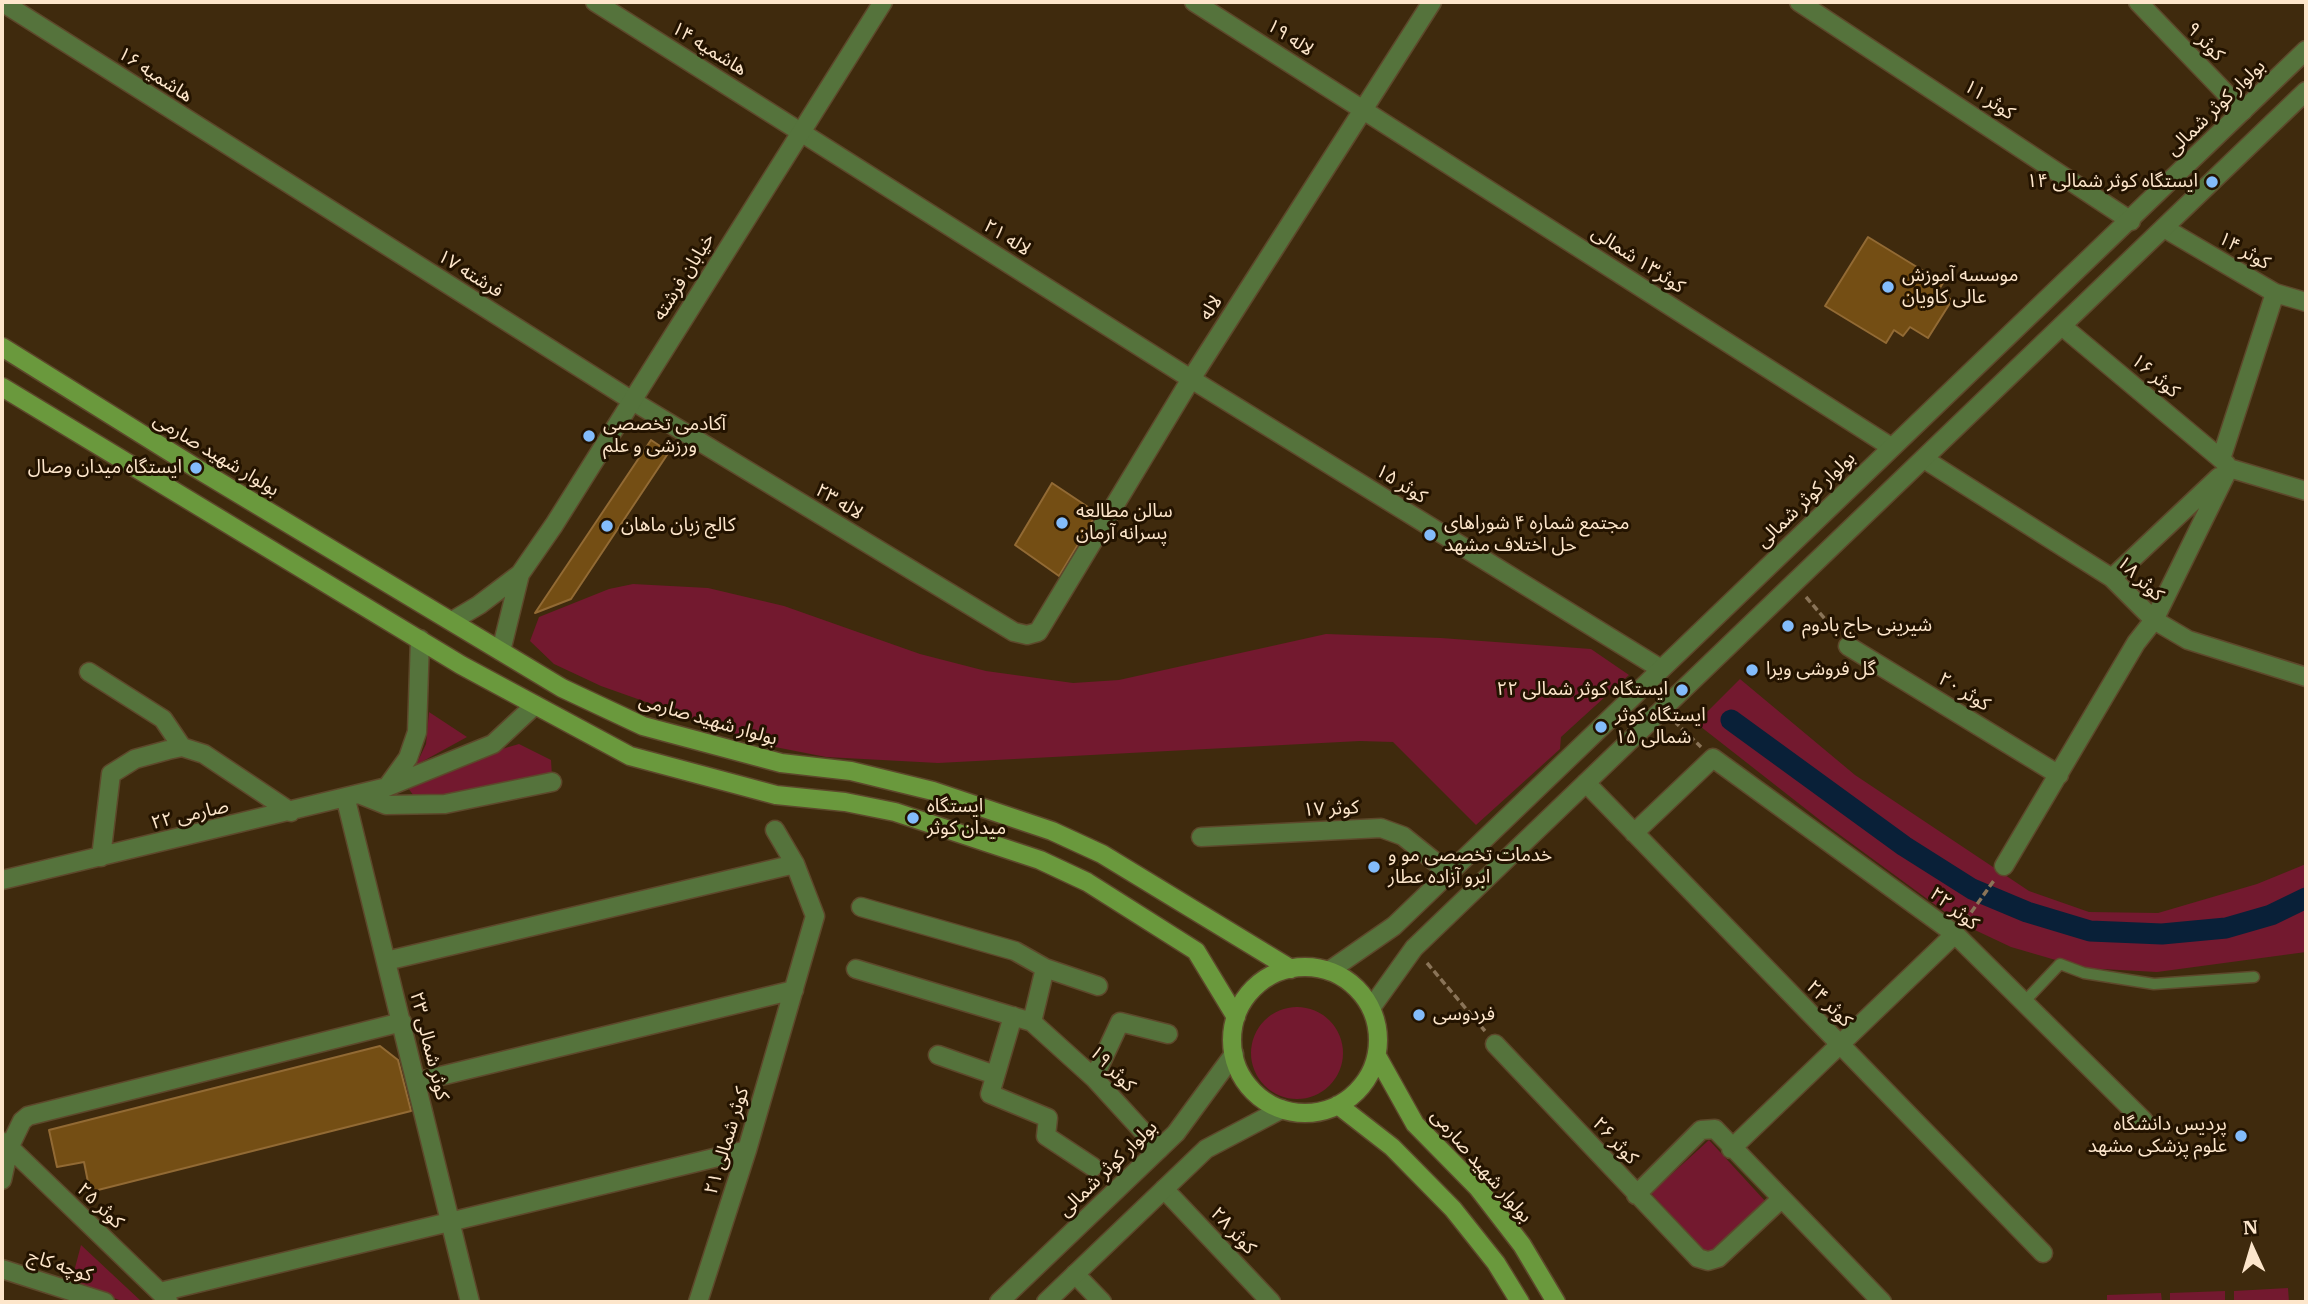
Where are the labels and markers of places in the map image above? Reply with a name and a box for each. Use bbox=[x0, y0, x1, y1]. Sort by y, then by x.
place label: ایستگاه کوثر شمالی ۱۴ bbox=[2026, 171, 2198, 193]
marker: ایستگاه کوثر شمالی ۱۴ bbox=[2204, 174, 2220, 190]
place label: موسسه آموزش عالی کاویان bbox=[1902, 265, 2018, 309]
marker: موسسه آموزش عالی کاویان bbox=[1880, 279, 1896, 295]
place label: آکادمی تخصصی ورزشی و علم bbox=[603, 414, 726, 458]
marker: آکادمی تخصصی ورزشی و علم bbox=[581, 428, 597, 444]
place label: ایستگاه میدان وصال bbox=[28, 457, 182, 479]
marker: ایستگاه میدان وصال bbox=[188, 460, 204, 476]
place label: سالن مطالعه پسرانه آرمان bbox=[1076, 501, 1173, 545]
place label: مجتمع شماره ۴ شوراهای حل اختلاف مشهد bbox=[1444, 513, 1629, 557]
place label: کالج زبان ماهان bbox=[621, 515, 735, 537]
marker: سالن مطالعه پسرانه آرمان bbox=[1054, 515, 1070, 531]
marker: کالج زبان ماهان bbox=[599, 518, 615, 534]
marker: مجتمع شماره ۴ شوراهای حل اختلاف مشهد bbox=[1422, 527, 1438, 543]
place label: شیرینی حاج بادوم bbox=[1802, 615, 1932, 637]
marker: شیرینی حاج بادوم bbox=[1780, 618, 1796, 634]
place label: گل فروشی ویرا bbox=[1766, 659, 1876, 681]
marker: گل فروشی ویرا bbox=[1744, 662, 1760, 678]
place label: ایستگاه کوثر شمالی ۲۲ bbox=[1496, 679, 1668, 701]
marker: ایستگاه کوثر شمالی ۲۲ bbox=[1674, 682, 1690, 698]
place label: ایستگاه کوثر شمالی ۱۵ bbox=[1615, 705, 1706, 749]
marker: ایستگاه کوثر شمالی ۱۵ bbox=[1593, 719, 1609, 735]
place label: ایستگاه میدان کوثر bbox=[927, 796, 1006, 840]
marker: ایستگاه میدان کوثر bbox=[905, 810, 921, 826]
place label: خدمات تخصصی مو و ابرو آزاده عطار bbox=[1388, 845, 1552, 889]
marker: خدمات تخصصی مو و ابرو آزاده عطار bbox=[1366, 859, 1382, 875]
place label: فردوسی bbox=[1433, 1004, 1495, 1026]
marker: فردوسی bbox=[1411, 1007, 1427, 1023]
place label: پردیس دانشگاه علوم پزشکی مشهد bbox=[2088, 1114, 2227, 1158]
marker: پردیس دانشگاه علوم پزشکی مشهد bbox=[2233, 1128, 2249, 1144]

